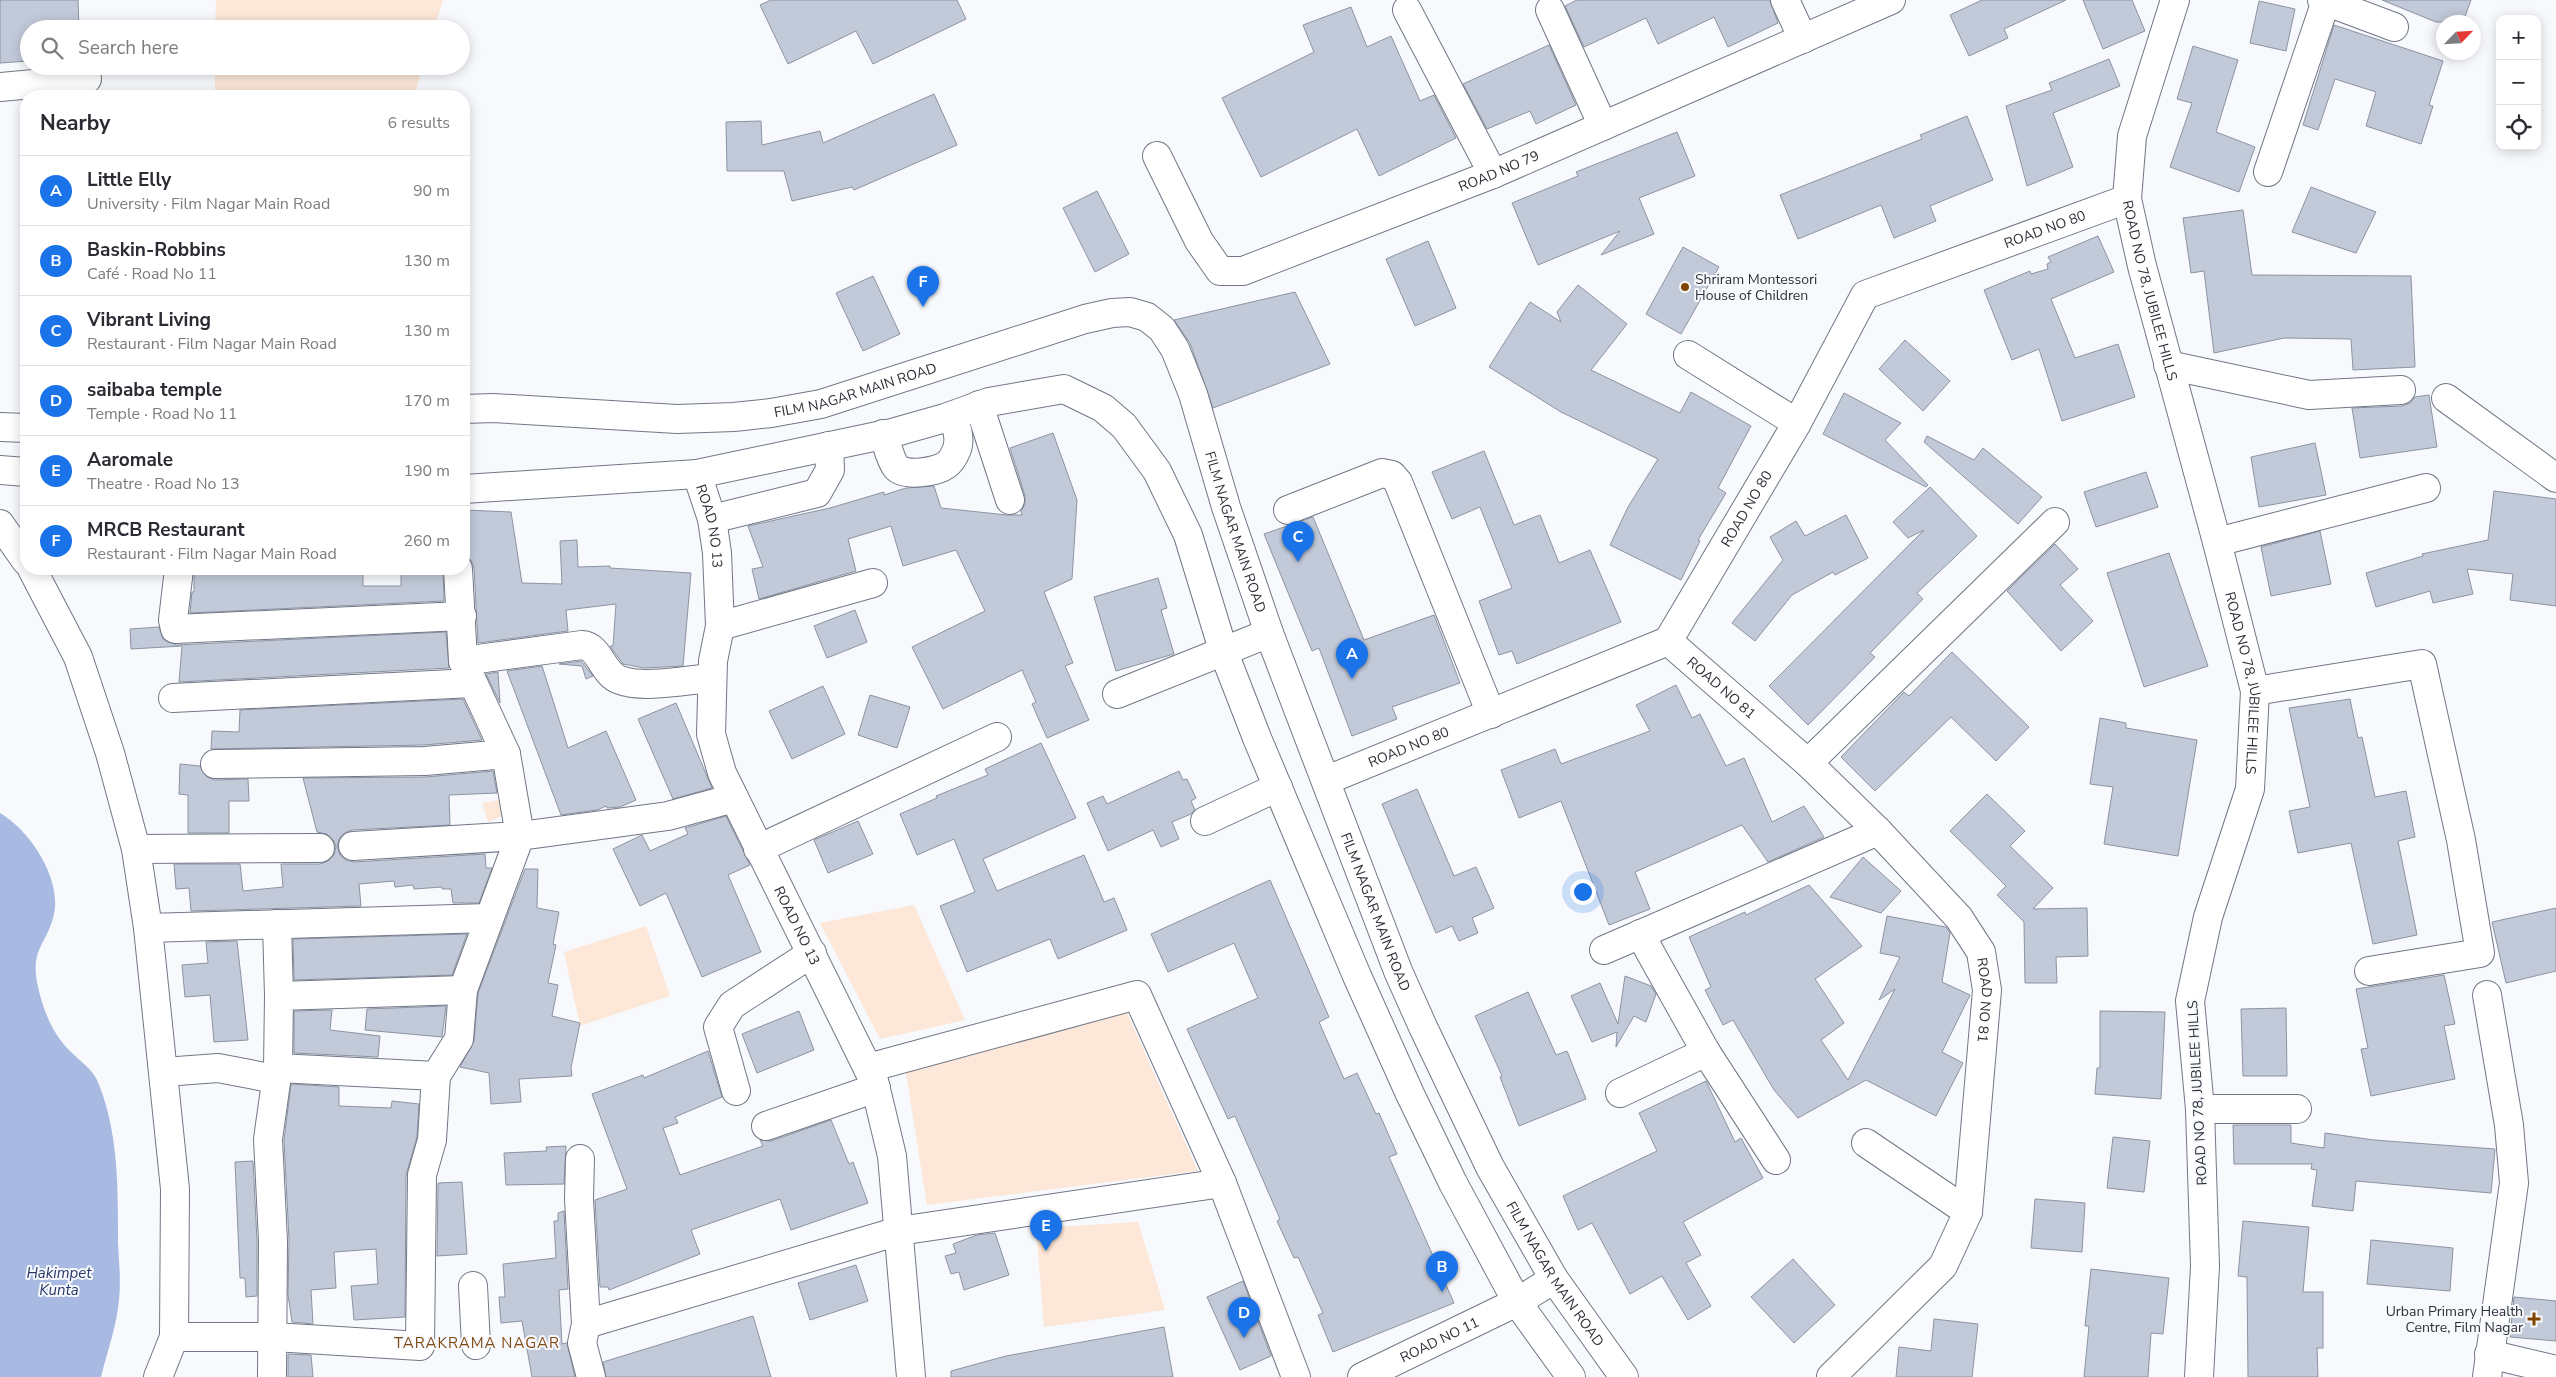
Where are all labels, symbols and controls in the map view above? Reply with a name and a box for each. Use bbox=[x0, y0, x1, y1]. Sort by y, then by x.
north arrow bbox=[2436, 15, 2481, 60]
map controls bbox=[2496, 15, 2541, 150]
button: + bbox=[2496, 15, 2541, 60]
search box bbox=[20, 20, 470, 75]
icon: search bbox=[38, 34, 66, 62]
text: Search here bbox=[78, 35, 179, 61]
button: − bbox=[2496, 60, 2541, 105]
button: locate bbox=[2496, 105, 2541, 150]
text: Nearby bbox=[40, 109, 110, 137]
text: 6 results bbox=[388, 112, 450, 134]
street label: ROAD NO 79 bbox=[1456, 146, 1542, 196]
text: Little Elly bbox=[87, 167, 171, 193]
text: A bbox=[50, 180, 62, 202]
text: 90 m bbox=[413, 180, 450, 202]
text: University · Film Nagar Main Road bbox=[87, 193, 330, 215]
street label: ROAD NO 78, JUBILEE HILLS bbox=[2118, 198, 2182, 383]
street label: ROAD NO 80 bbox=[2002, 206, 2088, 253]
text: Baskin-Robbins bbox=[87, 237, 226, 263]
text: B bbox=[50, 250, 62, 272]
text: 130 m bbox=[403, 250, 450, 272]
text: Café · Road No 11 bbox=[87, 263, 217, 285]
pin: F bbox=[907, 266, 939, 307]
place label: Shriram Montessori House of Children bbox=[1695, 270, 1817, 305]
marker: Shriram Montessori House of Children bbox=[1679, 281, 1691, 293]
text: Vibrant Living bbox=[87, 307, 211, 333]
text: C bbox=[51, 320, 61, 342]
text: 130 m bbox=[403, 320, 450, 342]
text: Restaurant · Film Nagar Main Road bbox=[87, 333, 337, 355]
street label: FILM NAGAR MAIN ROAD bbox=[772, 358, 939, 422]
text: saibaba temple bbox=[87, 377, 222, 403]
text: D bbox=[50, 390, 62, 412]
text: 170 m bbox=[403, 390, 450, 412]
text: Temple · Road No 11 bbox=[87, 403, 237, 425]
text: Aaromale bbox=[87, 447, 173, 473]
street label: FILM NAGAR MAIN ROAD bbox=[1200, 449, 1270, 615]
text: E bbox=[51, 460, 61, 482]
text: 190 m bbox=[403, 460, 450, 482]
street label: ROAD NO 80 bbox=[1717, 467, 1777, 551]
text: Theatre · Road No 13 bbox=[87, 473, 240, 495]
street label: ROAD NO 13 bbox=[691, 482, 727, 568]
text: MRCB Restaurant bbox=[87, 517, 245, 543]
pin: C bbox=[1282, 521, 1314, 562]
text: F bbox=[52, 530, 61, 552]
text: 260 m bbox=[403, 530, 450, 552]
text: Restaurant · Film Nagar Main Road bbox=[87, 543, 337, 565]
street label: ROAD NO 78, JUBILEE HILLS bbox=[2220, 590, 2265, 775]
pin: A bbox=[1336, 638, 1368, 679]
street label: ROAD NO 81 bbox=[1683, 653, 1760, 723]
street label: ROAD NO 80 bbox=[1365, 722, 1452, 772]
street label: FILM NAGAR MAIN ROAD bbox=[1336, 830, 1415, 994]
your location bbox=[1570, 879, 1596, 905]
street label: ROAD NO 13 bbox=[769, 883, 824, 968]
street label: ROAD NO 81 bbox=[1972, 956, 1996, 1043]
street label: ROAD NO 78, JUBILEE HILLS bbox=[2183, 999, 2212, 1186]
street label: FILM NAGAR MAIN ROAD bbox=[1502, 1198, 1608, 1350]
pin: E bbox=[1030, 1210, 1062, 1251]
pin: B bbox=[1426, 1251, 1458, 1292]
water label: Hakimpet Kunta bbox=[26, 1263, 92, 1300]
pin: D bbox=[1228, 1297, 1260, 1338]
place label: Urban Primary Health Centre, Film Nagar bbox=[2386, 1302, 2523, 1337]
marker: Urban Primary Health Centre, Film Nagar bbox=[2527, 1312, 2541, 1326]
street label: ROAD NO 11 bbox=[1397, 1313, 1482, 1367]
district label: TARAKRAMA NAGAR bbox=[394, 1333, 560, 1353]

